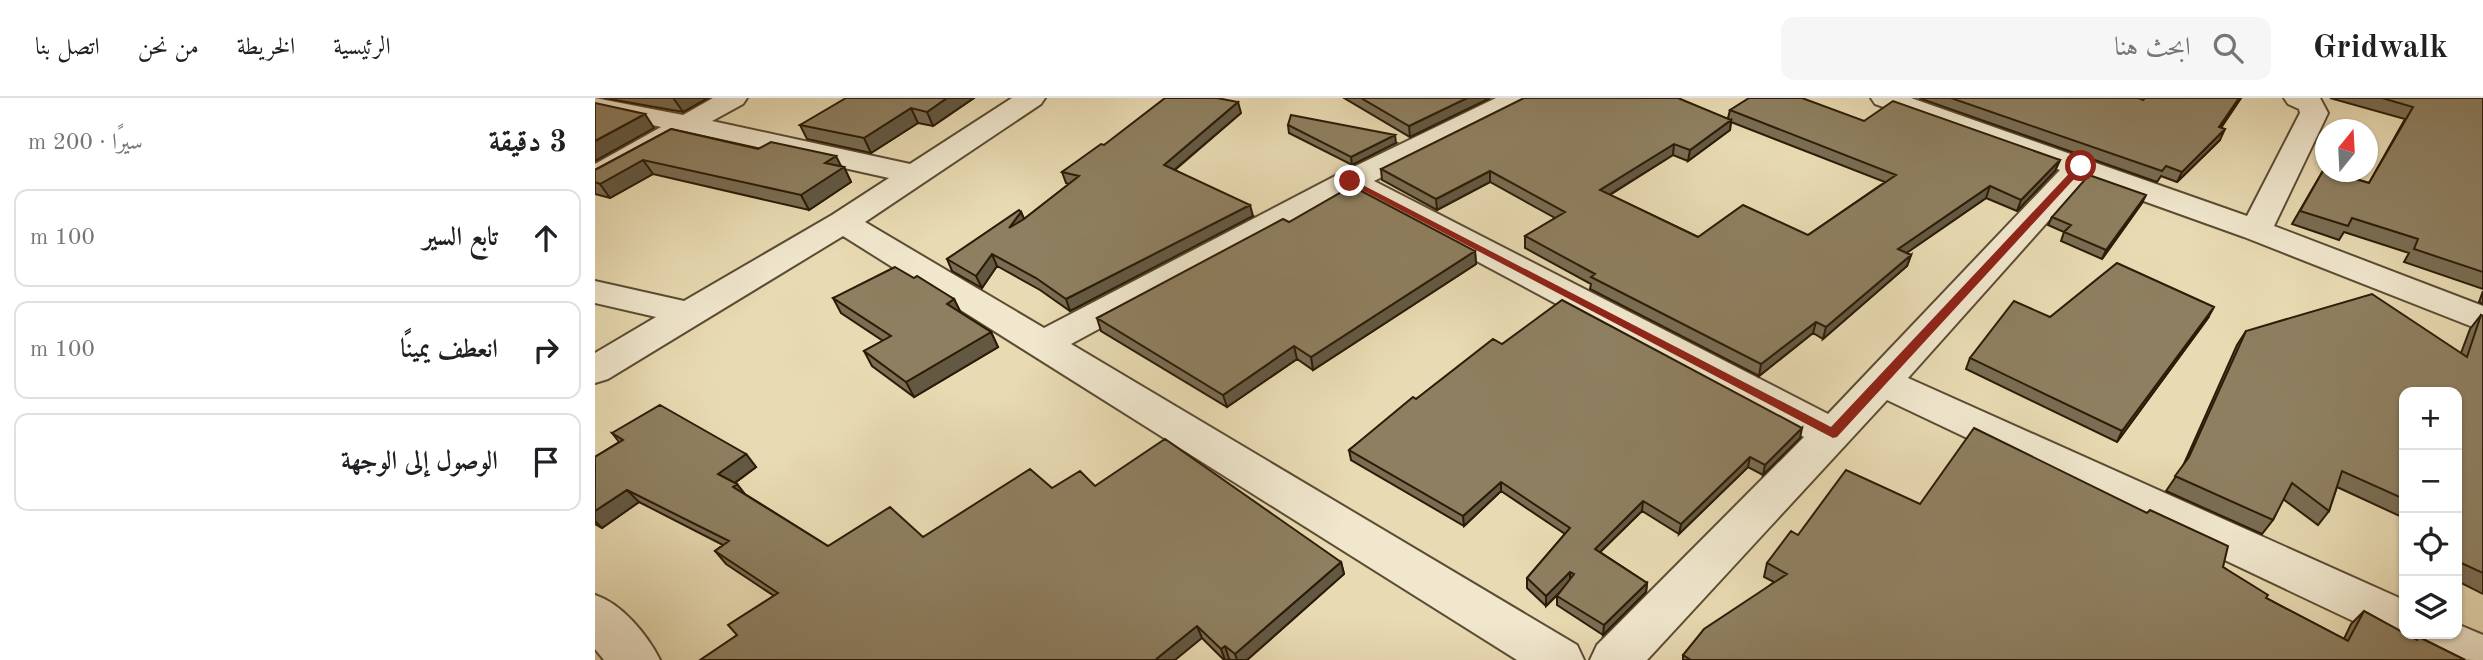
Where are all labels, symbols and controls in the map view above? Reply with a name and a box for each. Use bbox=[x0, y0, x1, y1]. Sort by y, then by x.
search box bbox=[1781, 17, 2271, 80]
icon: search bbox=[2209, 29, 2247, 67]
text: Gridwalk bbox=[2313, 32, 2448, 65]
text: ابحث هنا bbox=[2114, 35, 2191, 61]
text: اتصل بنا bbox=[35, 36, 100, 60]
text: من نحن bbox=[138, 36, 199, 60]
text: الخريطة bbox=[237, 36, 295, 60]
text: الرئيسية bbox=[333, 36, 391, 60]
north arrow bbox=[2315, 119, 2378, 182]
text: 3 دقيقة bbox=[489, 128, 567, 158]
text: سيرًا · 200 m bbox=[28, 131, 143, 154]
route start bbox=[2065, 150, 2096, 181]
route end bbox=[1334, 165, 1365, 196]
icon: ahead bbox=[527, 219, 565, 257]
text: تابع السير bbox=[423, 225, 498, 251]
text: 100 m bbox=[30, 226, 95, 249]
icon: right bbox=[527, 331, 565, 369]
text: انعطف يمينًا bbox=[400, 337, 498, 363]
text: 100 m bbox=[30, 338, 95, 361]
map controls bbox=[2399, 387, 2462, 639]
button: + bbox=[2399, 387, 2462, 450]
icon: arrive bbox=[527, 443, 565, 481]
text: الوصول إلى الوجهة bbox=[341, 449, 498, 475]
button: − bbox=[2399, 450, 2462, 513]
button: locate bbox=[2399, 513, 2462, 576]
button: layers bbox=[2399, 576, 2462, 639]

